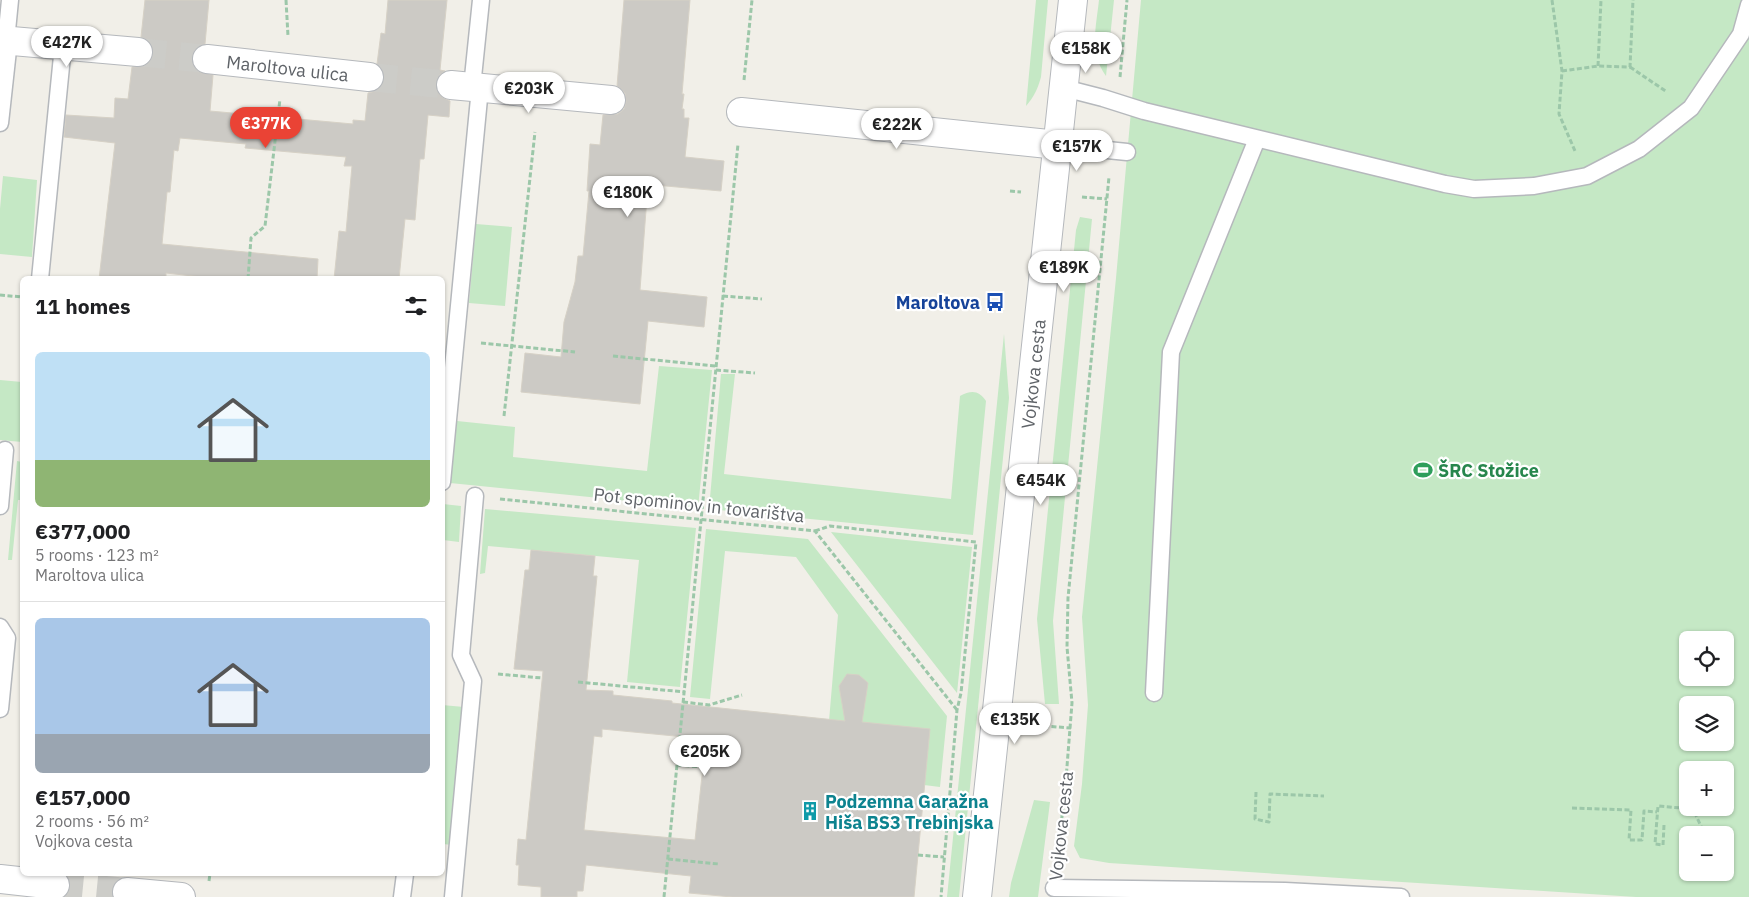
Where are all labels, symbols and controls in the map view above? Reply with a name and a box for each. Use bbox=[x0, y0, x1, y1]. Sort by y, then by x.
pin: €427K bbox=[32, 26, 102, 68]
text: €427K bbox=[42, 32, 92, 52]
pin: €158K bbox=[1051, 32, 1121, 74]
text: €158K bbox=[1061, 38, 1111, 58]
street label: Maroltova ulica bbox=[225, 50, 350, 86]
pin: €203K bbox=[494, 72, 564, 114]
text: €203K bbox=[504, 78, 554, 98]
pin: €377K bbox=[231, 106, 301, 149]
pin: €222K bbox=[862, 108, 932, 150]
text: €377K bbox=[241, 113, 291, 133]
text: €222K bbox=[872, 114, 922, 134]
pin: €157K bbox=[1042, 130, 1112, 172]
text: €157K bbox=[1052, 136, 1102, 156]
pin: €180K bbox=[593, 176, 663, 218]
text: €180K bbox=[603, 182, 653, 202]
pin: €189K bbox=[1029, 250, 1099, 293]
text: €189K bbox=[1039, 257, 1089, 277]
place label: Maroltova bbox=[896, 291, 980, 314]
bus stop icon: Maroltova bbox=[984, 291, 1006, 313]
text: 11 homes bbox=[35, 292, 131, 320]
icon: filters bbox=[402, 292, 430, 320]
street label: Vojkova cesta bbox=[1016, 318, 1050, 430]
icon: home bbox=[188, 385, 278, 475]
place label: ŠRC Stožice bbox=[1438, 458, 1539, 482]
sports icon: ŠRC Stožice bbox=[1412, 459, 1434, 481]
pin: €454K bbox=[1006, 464, 1076, 506]
text: €454K bbox=[1016, 470, 1066, 490]
street label: Pot spominov in tovarištva bbox=[592, 482, 806, 528]
text: €377,000 bbox=[35, 517, 130, 545]
text: 5 rooms · 123 m² bbox=[35, 545, 159, 565]
text: Maroltova ulica bbox=[35, 565, 144, 585]
map controls bbox=[1679, 631, 1734, 881]
button: locate bbox=[1679, 631, 1734, 686]
icon: home bbox=[188, 650, 278, 740]
button: layers bbox=[1679, 696, 1734, 751]
pin: €135K bbox=[980, 702, 1050, 745]
text: €135K bbox=[990, 709, 1040, 729]
pin: €205K bbox=[670, 734, 740, 777]
text: €205K bbox=[680, 741, 730, 761]
button: + bbox=[1679, 761, 1734, 816]
street label: Vojkova cesta bbox=[1044, 770, 1078, 882]
text: €157,000 bbox=[35, 783, 130, 811]
place label: Podzemna Garažna Hiša BS3 Trebinjska bbox=[825, 790, 994, 834]
building icon: Podzemna Garažna Hiša BS3 Trebinjska bbox=[799, 800, 821, 822]
text: 2 rooms · 56 m² bbox=[35, 811, 149, 831]
button: − bbox=[1679, 826, 1734, 881]
text: Vojkova cesta bbox=[35, 831, 133, 851]

